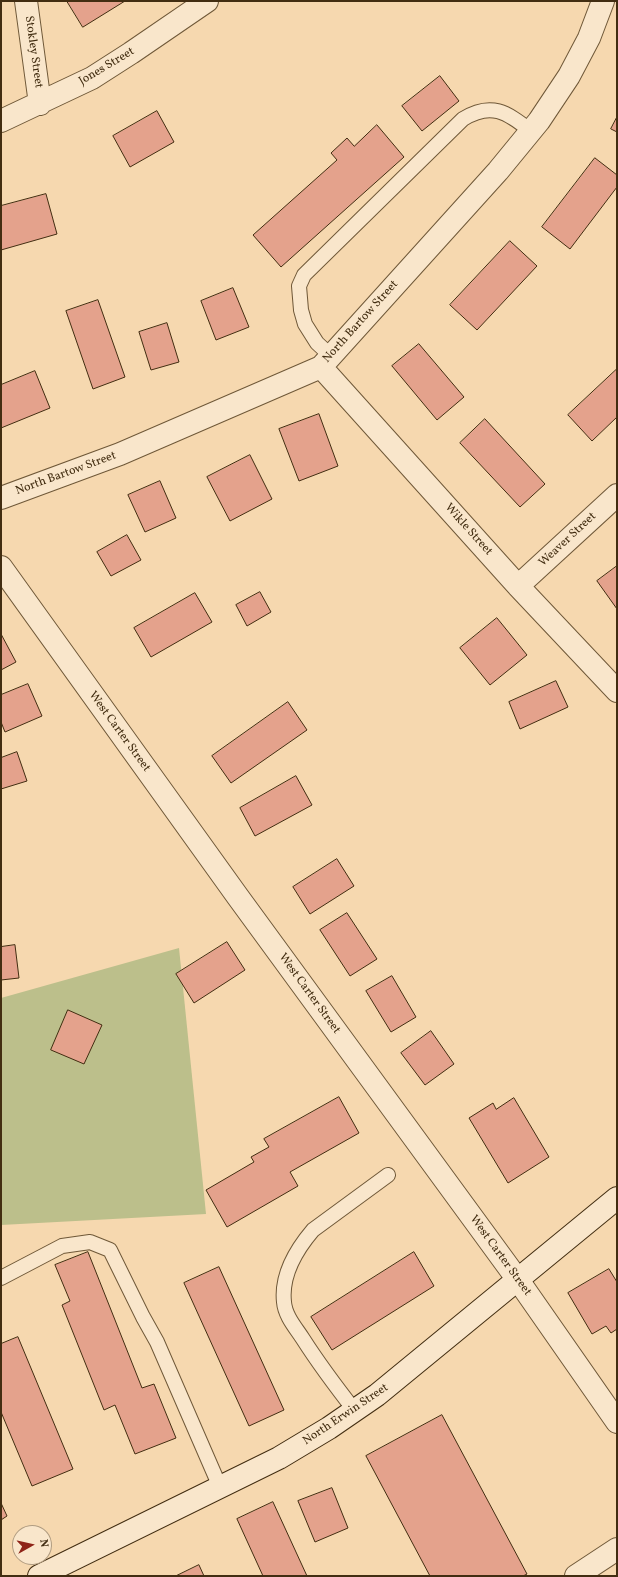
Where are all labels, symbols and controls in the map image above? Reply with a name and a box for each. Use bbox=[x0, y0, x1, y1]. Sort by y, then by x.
street label: Stokley Street bbox=[21, 15, 45, 89]
street label: Jones Street bbox=[77, 45, 137, 89]
street label: North Bartow Street bbox=[320, 278, 402, 366]
street label: North Bartow Street bbox=[14, 449, 118, 499]
street label: Wikle Street bbox=[441, 501, 495, 559]
street label: Weaver Street bbox=[536, 510, 600, 570]
street label: West Carter Street bbox=[85, 689, 153, 775]
street label: West Carter Street bbox=[275, 951, 343, 1037]
street label: West Carter Street bbox=[466, 1213, 534, 1299]
street label: North Erwin Street bbox=[300, 1381, 392, 1449]
north arrow bbox=[12, 1525, 52, 1565]
text: N bbox=[35, 1538, 51, 1548]

